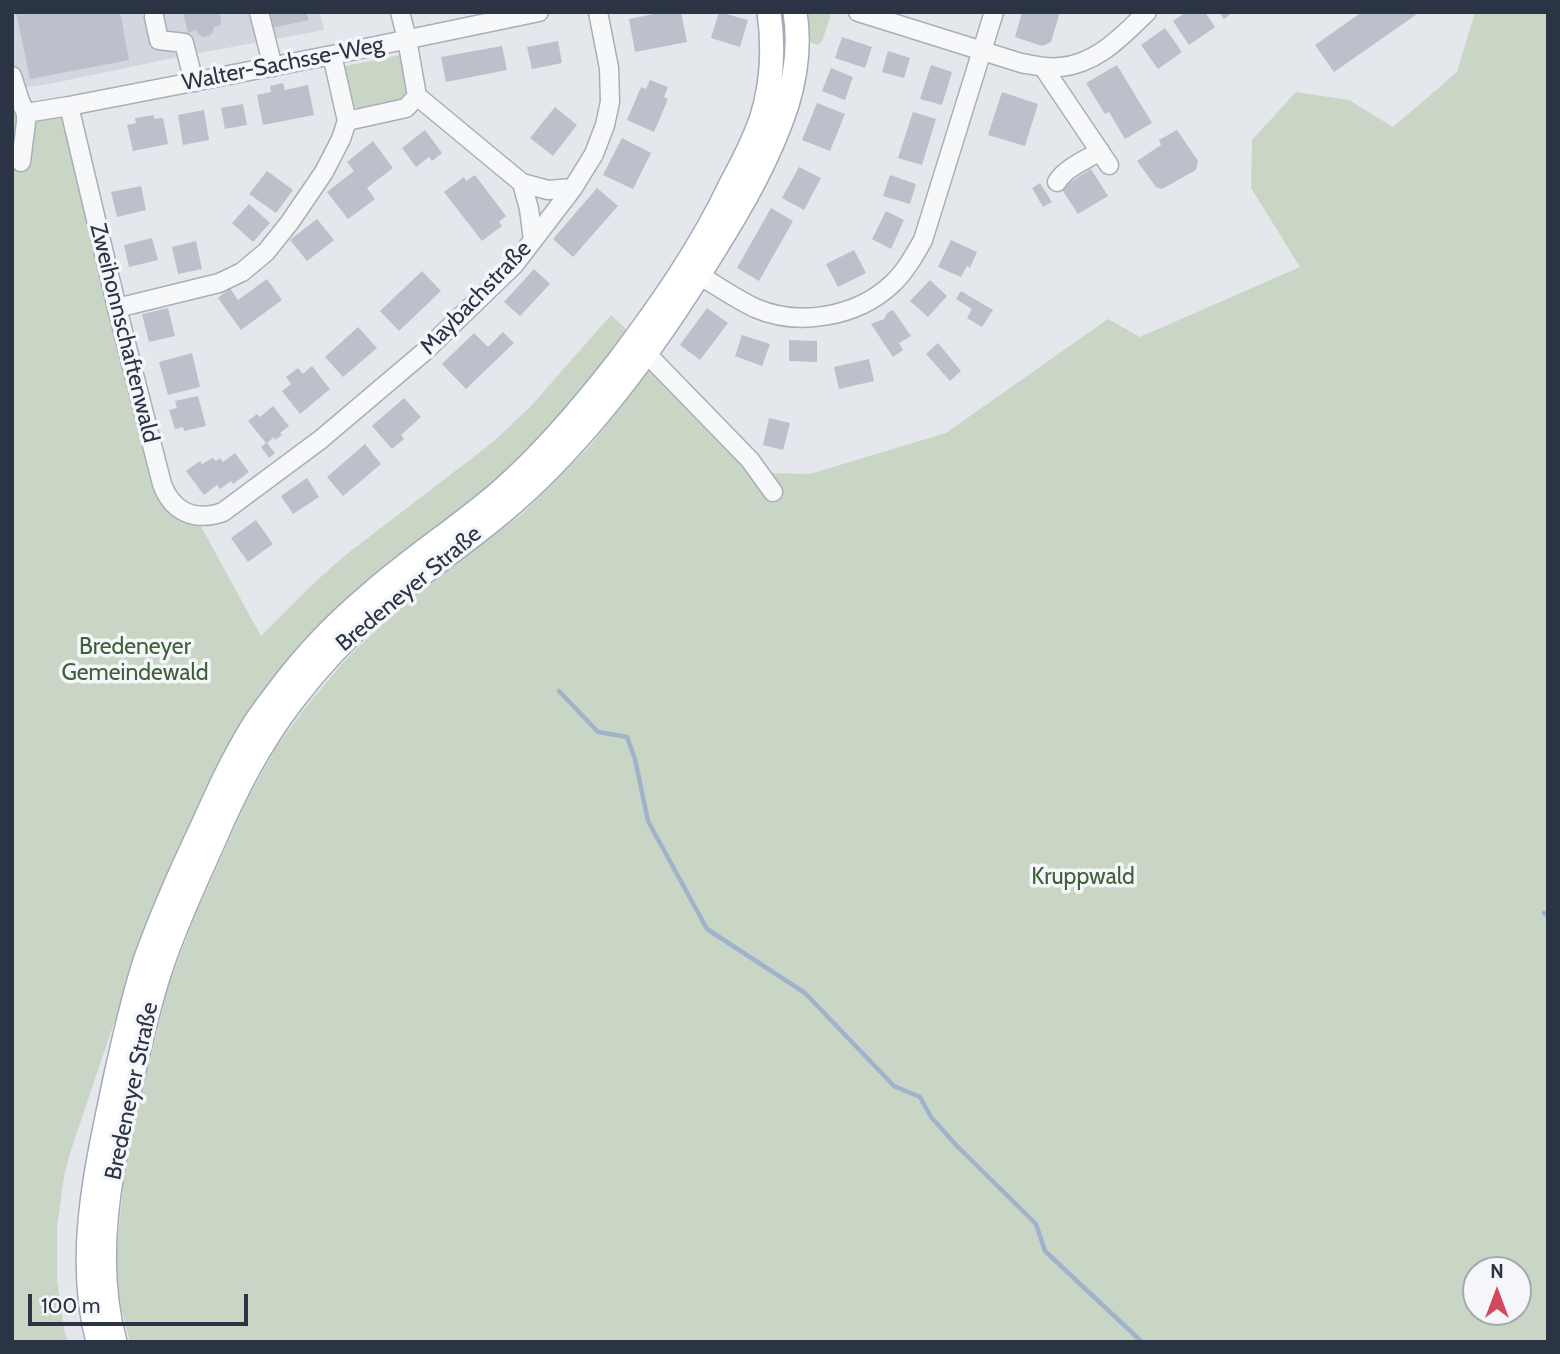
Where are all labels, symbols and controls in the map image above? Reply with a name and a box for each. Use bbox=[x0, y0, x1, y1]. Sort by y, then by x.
street label: Walter-Sachsse-Weg bbox=[180, 31, 386, 97]
street label: Zweihonnschaftenwald bbox=[83, 220, 165, 446]
street label: Maybachstraße bbox=[415, 235, 537, 361]
street label: Bredeneyer Straße bbox=[331, 520, 487, 658]
park label: Bredeneyer Gemeindewald bbox=[61, 633, 209, 687]
park label: Kruppwald bbox=[1031, 863, 1135, 891]
street label: Bredeneyer Straße bbox=[100, 1000, 164, 1182]
north arrow bbox=[1462, 1256, 1532, 1326]
text: N bbox=[1490, 1260, 1504, 1283]
scale bar bbox=[32, 1280, 252, 1324]
text: 100 m bbox=[41, 1293, 100, 1318]

